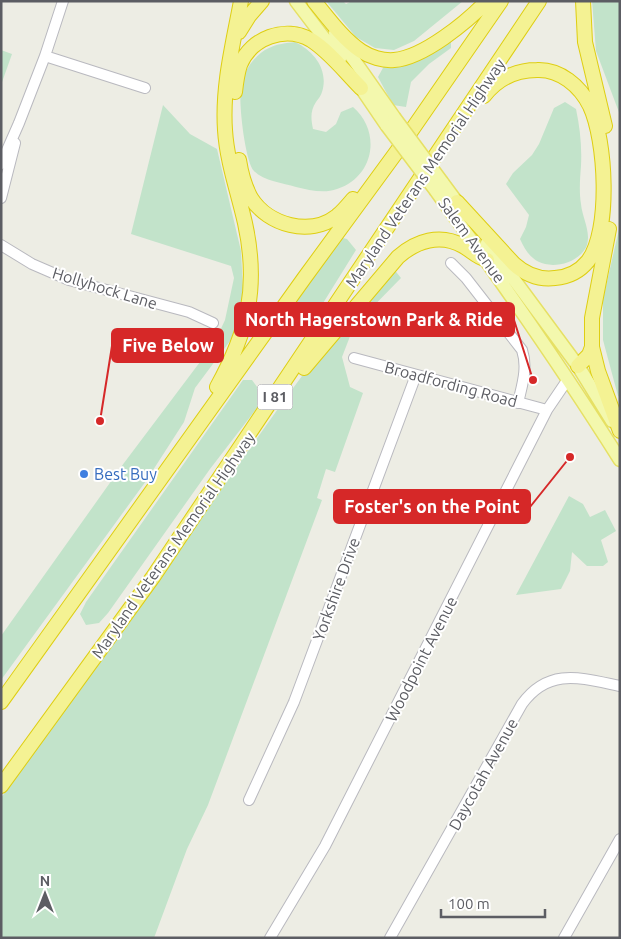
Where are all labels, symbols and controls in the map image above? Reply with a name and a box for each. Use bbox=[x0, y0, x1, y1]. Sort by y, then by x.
street label: Maryland Veterans Memorial Highway bbox=[341, 55, 509, 291]
street label: Salem Avenue bbox=[435, 194, 509, 286]
street label: Hollyhock Lane bbox=[50, 264, 160, 312]
callout: North Hagerstown Park & Ride bbox=[235, 303, 514, 336]
text: North Hagerstown Park & Ride bbox=[245, 309, 503, 329]
callout: Five Below bbox=[112, 329, 223, 362]
text: Five Below bbox=[122, 335, 214, 355]
street label: Broadfording Road bbox=[383, 358, 519, 410]
road number: I 81 bbox=[258, 384, 292, 410]
street label: Maryland Veterans Memorial Highway bbox=[88, 428, 259, 662]
place label: Best Buy bbox=[94, 465, 157, 483]
marker: Best Buy bbox=[78, 468, 90, 480]
callout: Foster's on the Point bbox=[334, 490, 530, 523]
text: Foster's on the Point bbox=[344, 496, 520, 516]
street label: Yorkshire Drive bbox=[309, 535, 363, 643]
street label: Woodpoint Avenue bbox=[382, 593, 460, 725]
street label: Daycotah Avenue bbox=[445, 715, 521, 833]
north arrow bbox=[20, 869, 70, 919]
text: N bbox=[40, 873, 50, 889]
scale bar bbox=[441, 886, 545, 918]
text: 100 m bbox=[448, 895, 490, 912]

